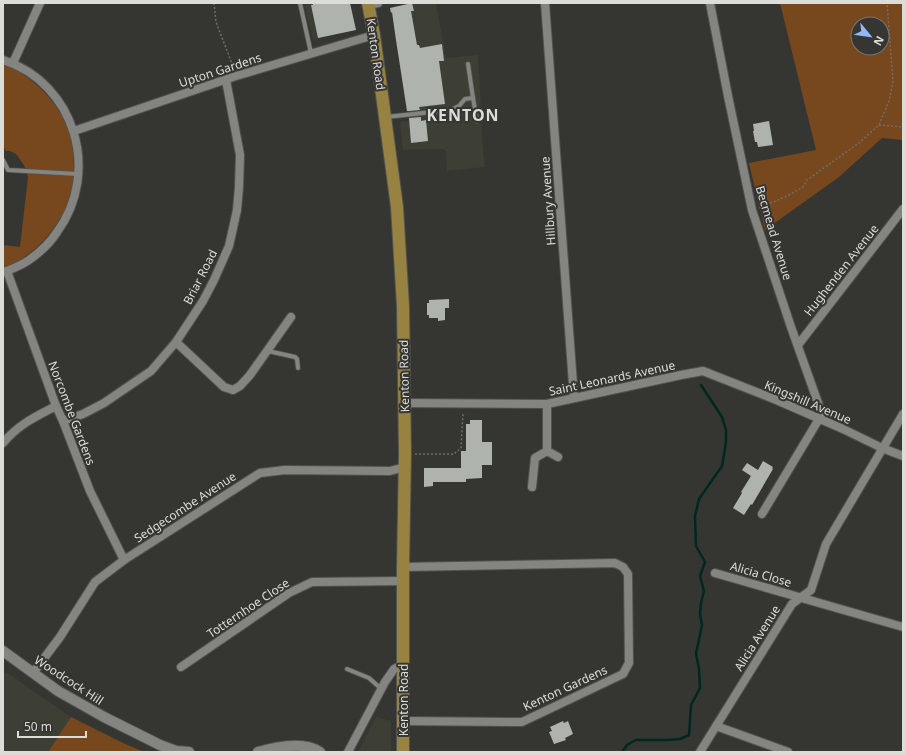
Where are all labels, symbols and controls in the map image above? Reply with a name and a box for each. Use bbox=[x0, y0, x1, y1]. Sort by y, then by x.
north arrow bbox=[850, 16, 890, 56]
street label: Kenton Road bbox=[363, 17, 389, 91]
text: N bbox=[870, 34, 888, 49]
street label: Upton Gardens bbox=[177, 49, 264, 91]
district label: KENTON bbox=[426, 104, 500, 126]
street label: Hillbury Avenue bbox=[536, 156, 560, 246]
street label: Becmead Avenue bbox=[752, 184, 796, 282]
street label: Hughenden Avenue bbox=[800, 220, 882, 319]
street label: Briar Road bbox=[179, 247, 221, 307]
street label: Kenton Road bbox=[395, 340, 413, 412]
street label: Saint Leonards Avenue bbox=[547, 356, 677, 400]
street label: Norcombe Gardens bbox=[44, 359, 100, 468]
street label: Kingshill Avenue bbox=[762, 376, 854, 428]
street label: Sedgecombe Avenue bbox=[131, 467, 240, 546]
street label: Alicia Close bbox=[728, 557, 794, 591]
street label: Totternhoe Close bbox=[203, 574, 293, 642]
street label: Alicia Avenue bbox=[730, 602, 784, 674]
street label: Woodcock Hill bbox=[31, 651, 107, 709]
street label: Kenton Gardens bbox=[520, 661, 610, 715]
street label: Kenton Road bbox=[395, 664, 412, 736]
scale bar bbox=[18, 713, 86, 739]
text: 50 m bbox=[24, 718, 52, 735]

